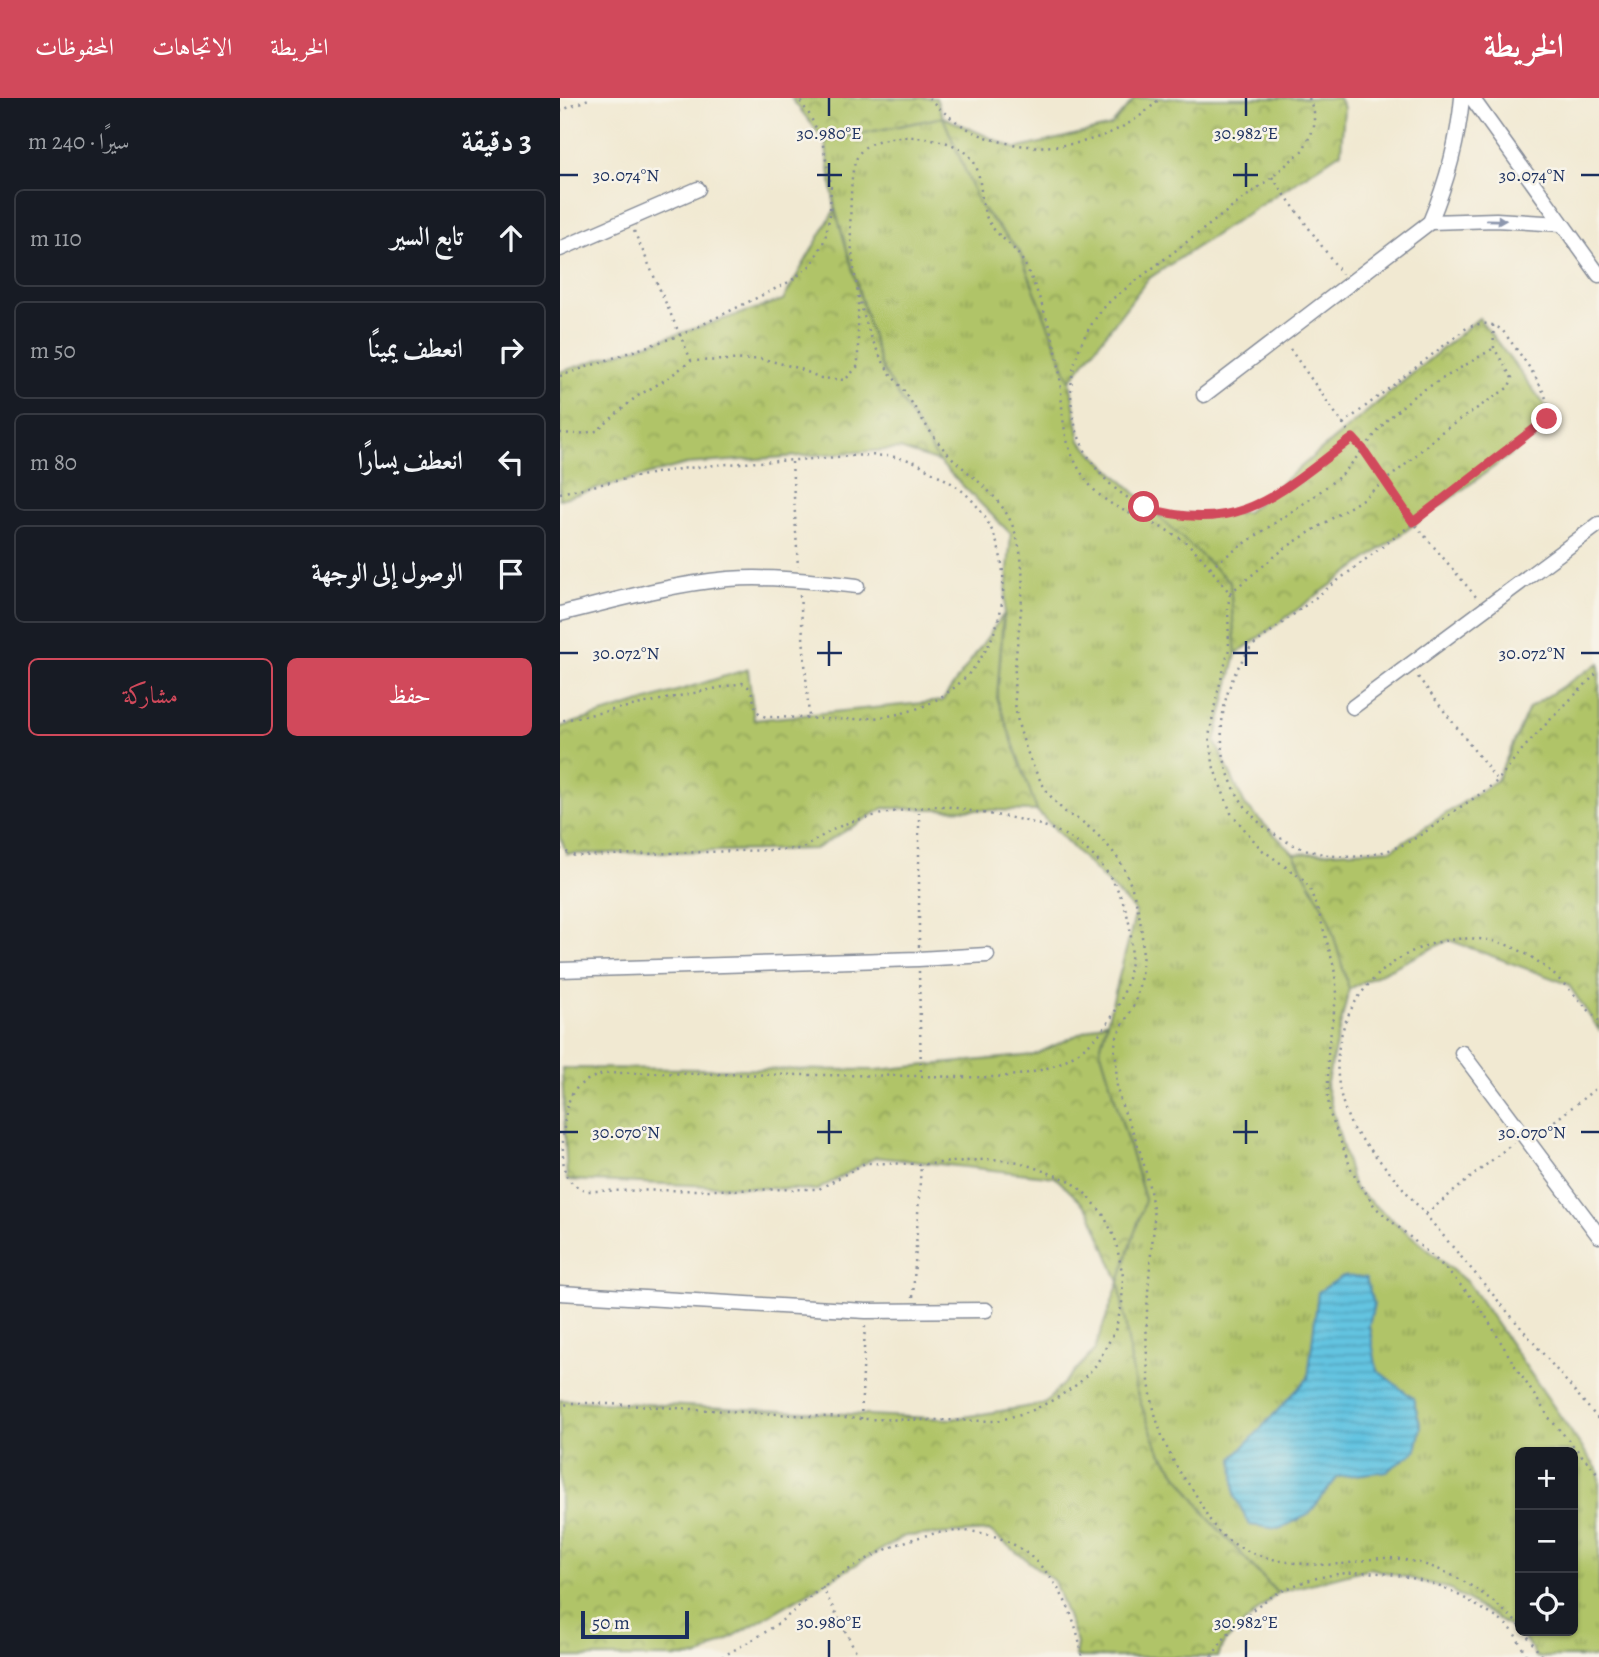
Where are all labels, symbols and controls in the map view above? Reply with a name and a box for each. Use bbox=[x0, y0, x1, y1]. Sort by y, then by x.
text: الخريطة bbox=[1484, 23, 1564, 68]
text: المحفوظات bbox=[35, 31, 114, 63]
text: الاتجاهات bbox=[152, 31, 232, 63]
text: الخريطة bbox=[270, 31, 329, 63]
text: 3 دقيقة bbox=[461, 121, 532, 161]
text: 30.980°E bbox=[796, 121, 862, 145]
text: 30.982°E bbox=[1214, 121, 1278, 145]
text: سيرًا · 240 m bbox=[28, 126, 130, 157]
text: 30.074°N bbox=[593, 163, 659, 187]
text: 30.074°N bbox=[1499, 163, 1565, 187]
one-way arrow bbox=[1485, 214, 1507, 226]
text: تابع السير bbox=[391, 219, 463, 254]
icon: ahead bbox=[492, 219, 530, 257]
text: 110 m bbox=[30, 223, 82, 254]
text: انعطف يمينًا bbox=[368, 331, 463, 366]
icon: right bbox=[492, 331, 530, 369]
text: 50 m bbox=[30, 335, 76, 366]
route end bbox=[1531, 403, 1562, 434]
text: انعطف يسارًا bbox=[357, 443, 463, 478]
icon: left bbox=[492, 443, 530, 481]
text: 80 m bbox=[30, 447, 77, 478]
route start bbox=[1128, 491, 1159, 522]
text: الوصول إلى الوجهة bbox=[311, 555, 463, 590]
icon: arrive bbox=[492, 555, 530, 593]
text: 30.072°N bbox=[593, 641, 659, 665]
text: 30.072°N bbox=[1499, 641, 1565, 665]
button: مشاركة bbox=[28, 658, 273, 736]
button: حفظ bbox=[287, 658, 532, 736]
text: 30.070°N bbox=[592, 1120, 660, 1144]
text: 30.070°N bbox=[1498, 1120, 1566, 1144]
map controls bbox=[1515, 1447, 1578, 1636]
button: + bbox=[1515, 1447, 1578, 1510]
button: − bbox=[1515, 1510, 1578, 1573]
button: locate bbox=[1515, 1573, 1578, 1636]
scale bar bbox=[581, 1608, 690, 1640]
text: 50 m bbox=[592, 1610, 630, 1636]
text: 30.980°E bbox=[796, 1610, 862, 1634]
text: 30.982°E bbox=[1214, 1610, 1278, 1634]

